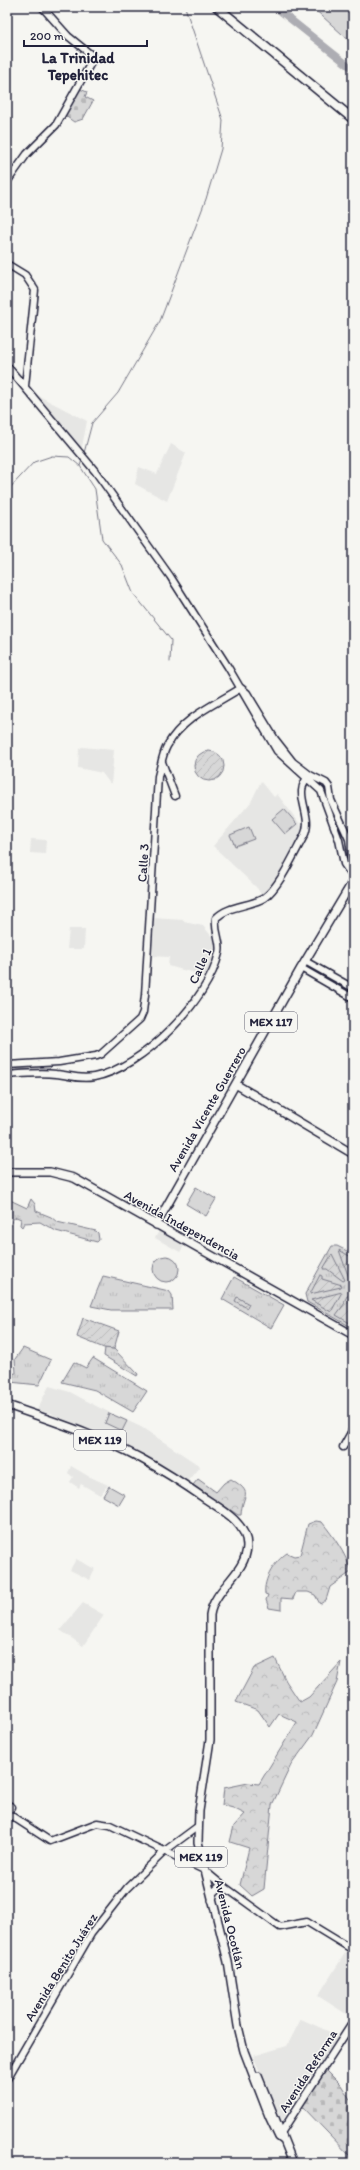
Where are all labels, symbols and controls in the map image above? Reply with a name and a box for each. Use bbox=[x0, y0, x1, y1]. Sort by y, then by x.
scale bar bbox=[24, 22, 147, 48]
text: 200 m bbox=[30, 29, 64, 43]
district label: La Trinidad Tepehitec bbox=[41, 49, 115, 85]
street label: Calle 3 bbox=[134, 843, 152, 883]
street label: Calle 1 bbox=[185, 946, 215, 986]
road number: MEX 117 bbox=[245, 1012, 297, 1032]
street label: Avenida Vicente Guerrero bbox=[165, 1043, 249, 1174]
street label: Avenida Independencia bbox=[122, 1187, 243, 1263]
road number: MEX 119 bbox=[74, 1430, 126, 1450]
road number: MEX 119 bbox=[175, 1847, 227, 1867]
street label: Avenida Ocotlán bbox=[212, 1877, 249, 1971]
street label: Avenida Benito Juárez bbox=[22, 1910, 100, 2024]
street label: Avenida Reforma bbox=[276, 2027, 340, 2115]

